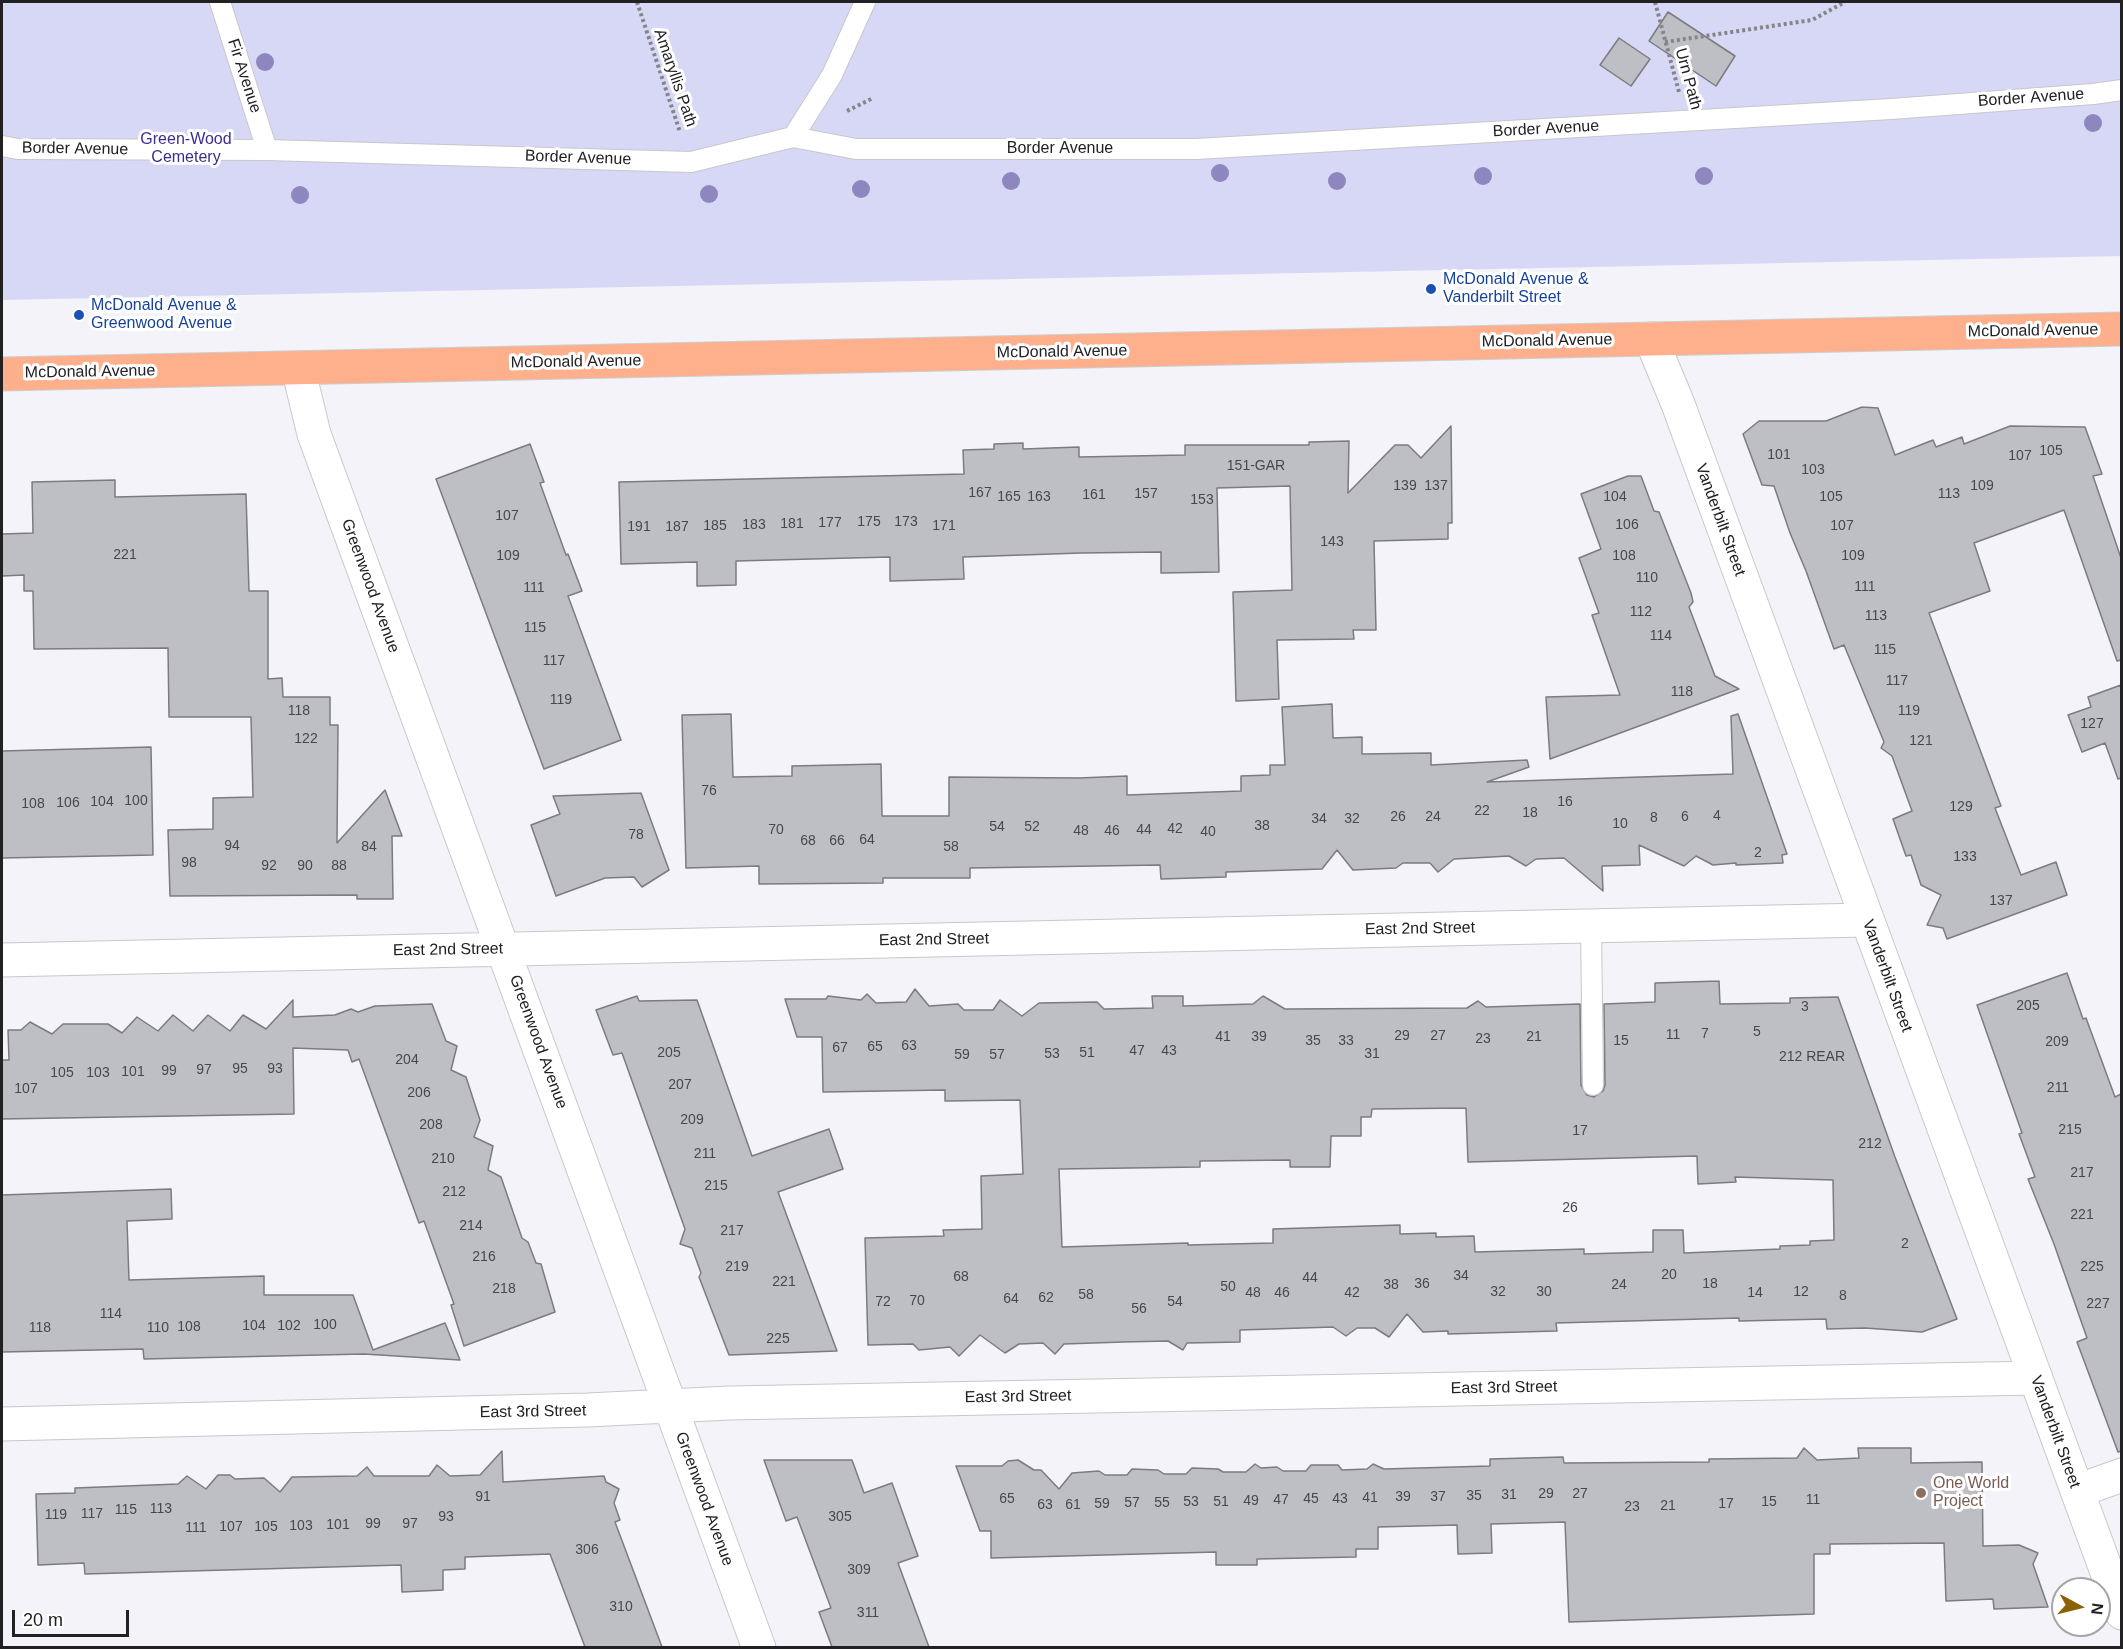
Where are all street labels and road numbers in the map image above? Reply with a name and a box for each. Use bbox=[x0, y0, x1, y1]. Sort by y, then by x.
street label: Amaryllis Path bbox=[649, 27, 701, 129]
street label: Fir Avenue bbox=[223, 36, 265, 116]
street label: Urn Path bbox=[1671, 46, 1705, 112]
street label: Border Avenue bbox=[1977, 85, 2085, 111]
street label: Border Avenue bbox=[1492, 117, 1600, 141]
street label: Border Avenue bbox=[22, 138, 128, 160]
street label: Border Avenue bbox=[1007, 139, 1113, 159]
street label: Border Avenue bbox=[524, 147, 632, 169]
street label: McDonald Avenue bbox=[1968, 320, 2098, 342]
street label: McDonald Avenue bbox=[1482, 330, 1612, 352]
street label: McDonald Avenue bbox=[997, 341, 1127, 363]
street label: McDonald Avenue bbox=[511, 351, 641, 373]
street label: McDonald Avenue bbox=[25, 361, 155, 383]
street label: Vanderbilt Street bbox=[1691, 461, 1749, 579]
street label: Greenwood Avenue bbox=[337, 516, 403, 656]
street label: Vanderbilt Street bbox=[1858, 917, 1916, 1035]
street label: East 2nd Street bbox=[1365, 918, 1475, 940]
street label: East 2nd Street bbox=[879, 929, 989, 951]
street label: East 2nd Street bbox=[393, 939, 503, 961]
street label: Greenwood Avenue bbox=[505, 972, 571, 1112]
street label: Vanderbilt Street bbox=[2026, 1373, 2084, 1491]
street label: East 3rd Street bbox=[1450, 1377, 1558, 1399]
street label: East 3rd Street bbox=[964, 1386, 1072, 1408]
street label: East 3rd Street bbox=[479, 1401, 587, 1423]
street label: Greenwood Avenue bbox=[671, 1429, 737, 1569]

